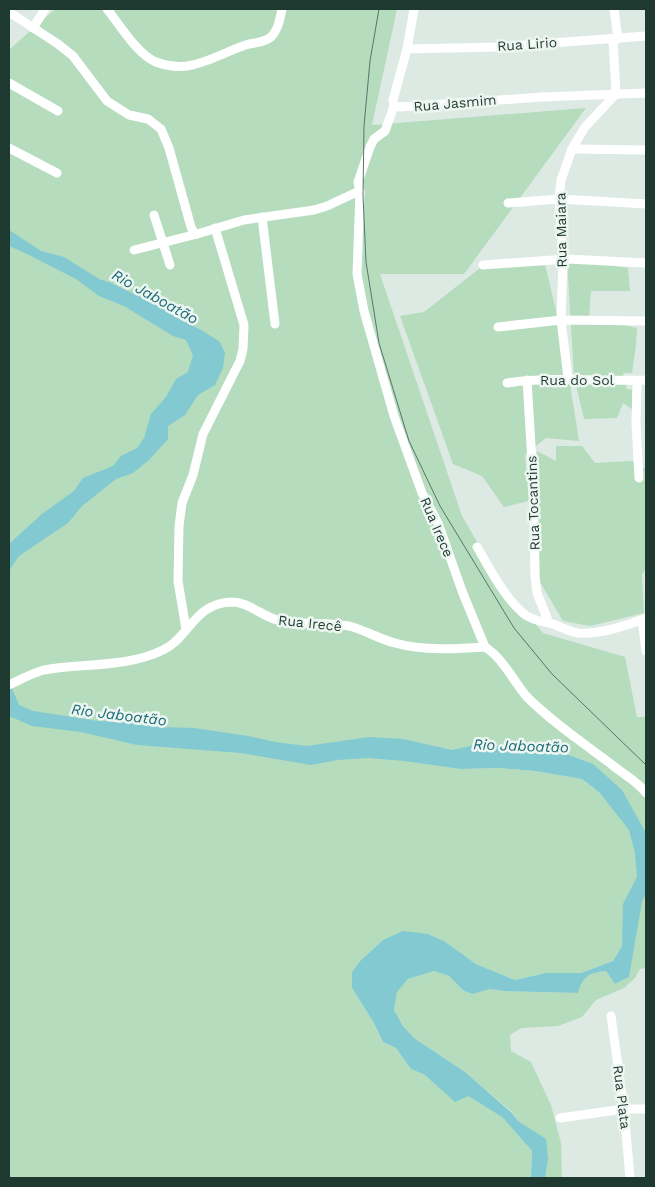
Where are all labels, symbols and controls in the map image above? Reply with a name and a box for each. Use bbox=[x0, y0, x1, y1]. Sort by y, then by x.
street label: Rua Lirio bbox=[496, 34, 558, 54]
street label: Rua Jasmim bbox=[413, 91, 497, 115]
street label: Rua Maiara bbox=[552, 192, 570, 268]
water label: Rio Jaboatão bbox=[109, 266, 201, 328]
street label: Rua do Sol bbox=[540, 372, 615, 388]
street label: Rua Tocantins bbox=[523, 455, 543, 551]
street label: Rua Irece bbox=[417, 495, 457, 559]
street label: Rua Irecê bbox=[277, 612, 343, 634]
water label: Rio Jaboatão bbox=[70, 700, 168, 730]
water label: Rio Jaboatão bbox=[473, 735, 569, 757]
street label: Rua Plata bbox=[610, 1064, 634, 1130]

